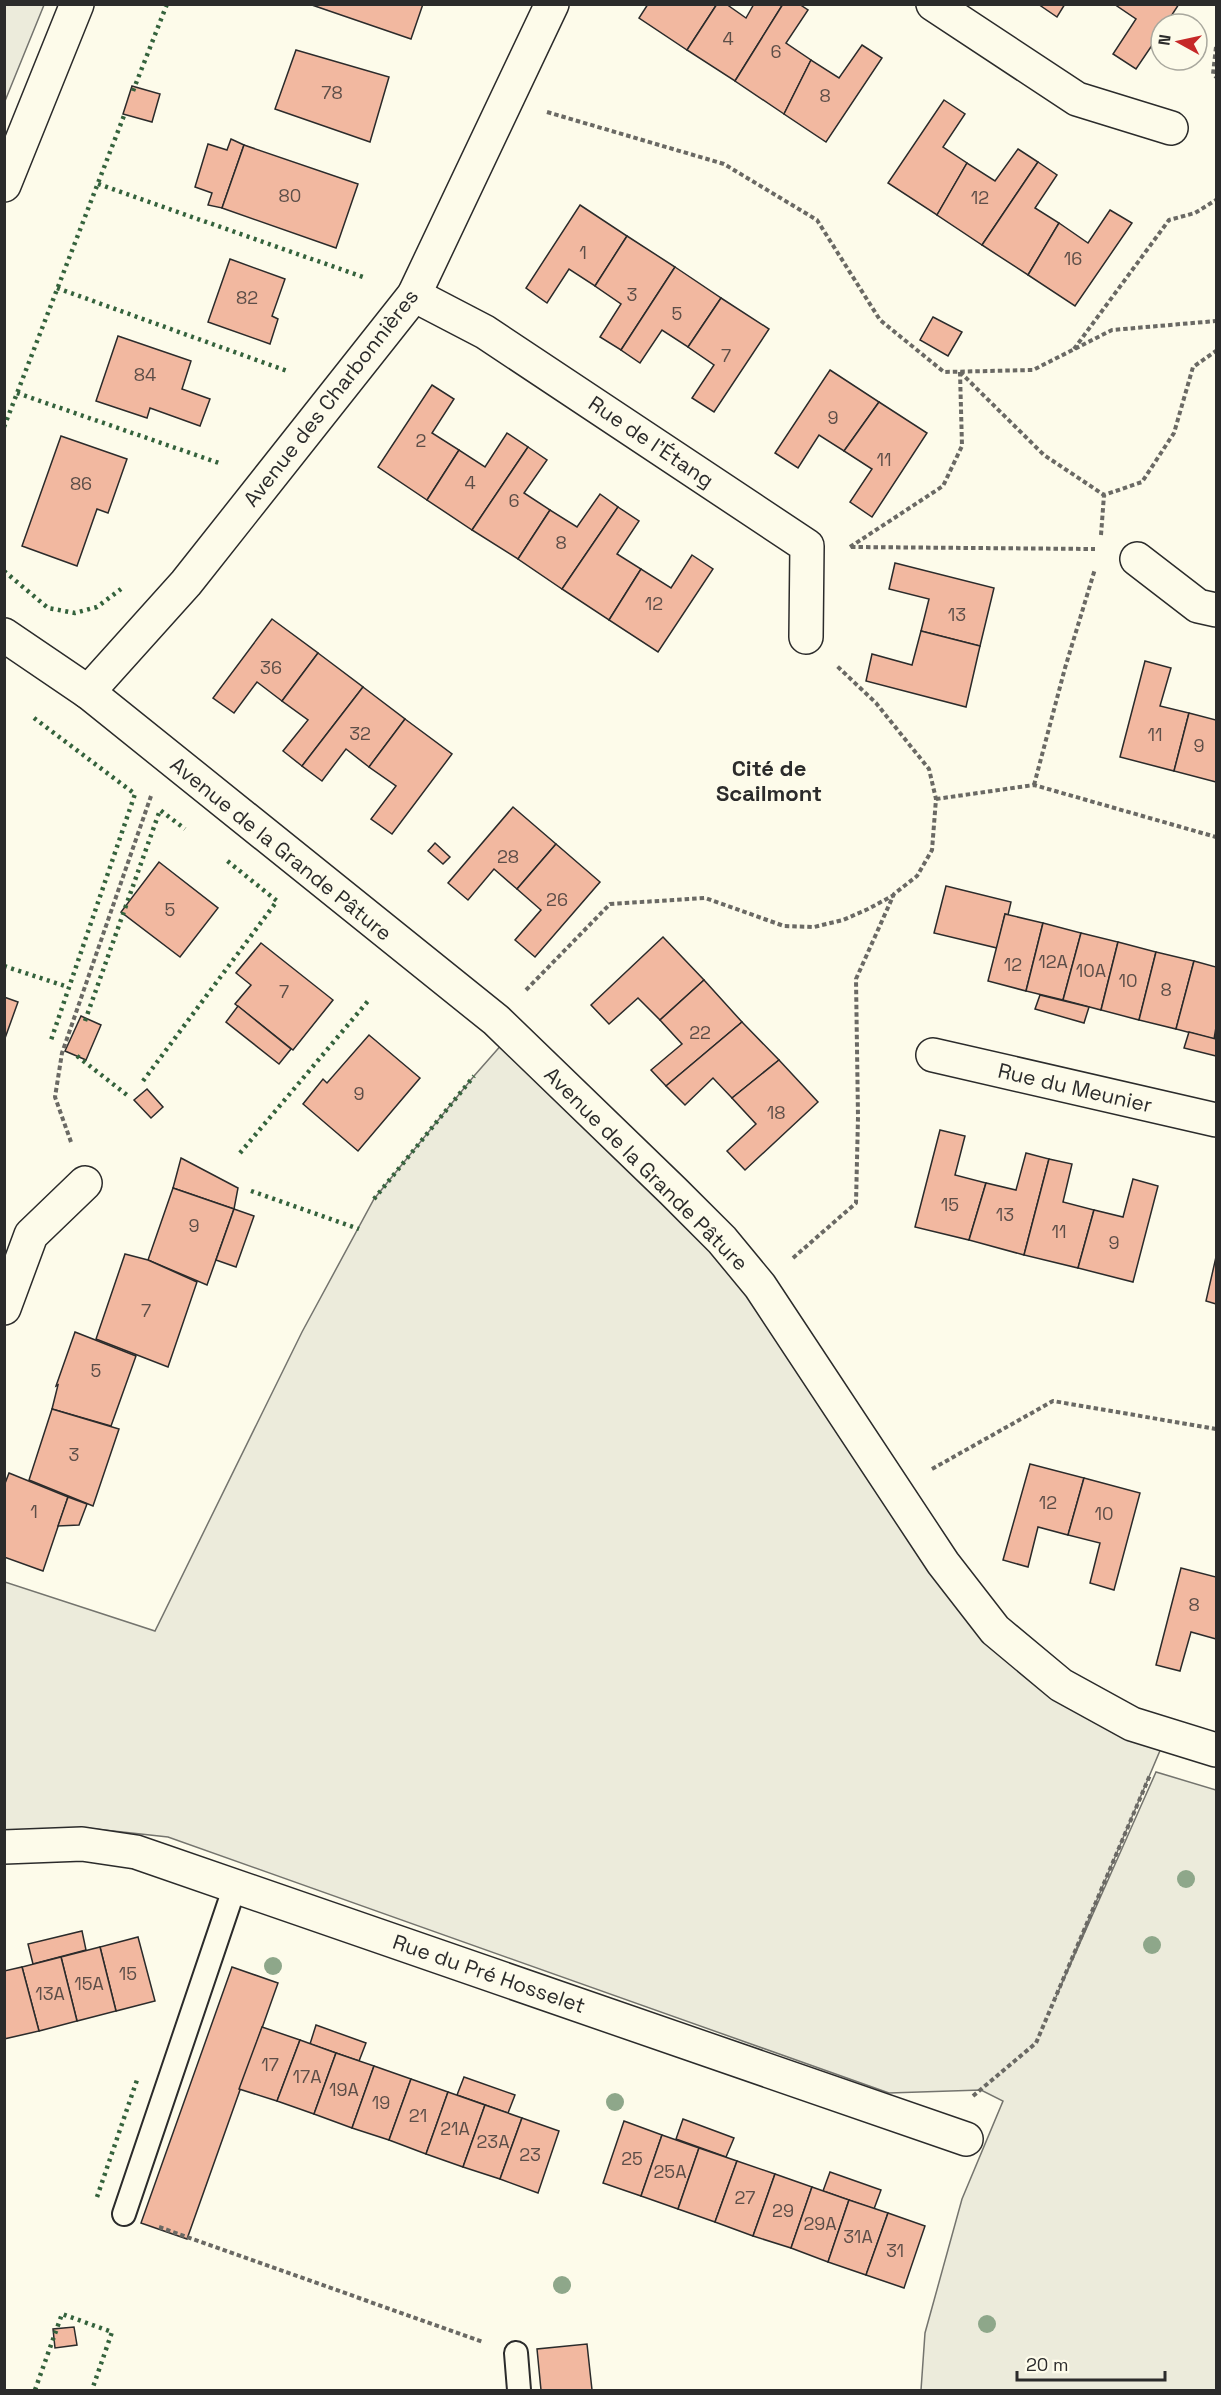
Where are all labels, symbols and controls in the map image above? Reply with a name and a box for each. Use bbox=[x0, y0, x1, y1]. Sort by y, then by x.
north arrow bbox=[1149, 12, 1209, 72]
house number: 4 bbox=[722, 27, 734, 50]
text: N bbox=[1153, 33, 1176, 47]
house number: 6 bbox=[770, 40, 782, 63]
house number: 78 bbox=[321, 81, 343, 104]
house number: 8 bbox=[819, 84, 831, 107]
house number: 80 bbox=[279, 184, 301, 207]
house number: 12 bbox=[971, 186, 989, 209]
house number: 1 bbox=[579, 241, 587, 264]
house number: 16 bbox=[1064, 247, 1082, 270]
street label: Avenue des Charbonnières bbox=[237, 283, 424, 512]
house number: 3 bbox=[627, 283, 637, 306]
house number: 82 bbox=[236, 286, 258, 309]
house number: 5 bbox=[672, 302, 682, 325]
house number: 7 bbox=[721, 344, 731, 367]
house number: 84 bbox=[134, 363, 156, 386]
street label: Rue de l'Étang bbox=[583, 390, 719, 493]
house number: 9 bbox=[827, 406, 839, 429]
house number: 2 bbox=[416, 429, 426, 452]
house number: 11 bbox=[876, 448, 892, 471]
house number: 4 bbox=[464, 471, 476, 494]
house number: 86 bbox=[70, 472, 92, 495]
house number: 6 bbox=[508, 489, 520, 512]
house number: 8 bbox=[555, 531, 567, 554]
house number: 12 bbox=[645, 592, 663, 615]
house number: 13 bbox=[948, 603, 966, 626]
house number: 36 bbox=[260, 656, 282, 679]
house number: 32 bbox=[349, 722, 371, 745]
house number: 11 bbox=[1147, 723, 1163, 746]
house number: 9 bbox=[1193, 734, 1205, 757]
street label: Avenue de la Grande Pâture bbox=[165, 751, 398, 946]
district label: Cité de Scailmont bbox=[716, 754, 822, 807]
house number: 28 bbox=[497, 845, 519, 868]
house number: 26 bbox=[546, 888, 568, 911]
house number: 5 bbox=[165, 898, 175, 921]
house number: 12A bbox=[1038, 950, 1068, 973]
house number: 12 bbox=[1004, 953, 1022, 976]
house number: 10A bbox=[1076, 959, 1106, 982]
house number: 10 bbox=[1118, 969, 1138, 992]
house number: 8 bbox=[1160, 978, 1172, 1001]
house number: 7 bbox=[279, 980, 289, 1003]
house number: 22 bbox=[689, 1021, 711, 1044]
street label: Rue du Meunier bbox=[995, 1057, 1155, 1118]
street label: Avenue de la Grande Pâture bbox=[539, 1061, 754, 1276]
house number: 9 bbox=[353, 1082, 365, 1105]
house number: 18 bbox=[767, 1101, 785, 1124]
house number: 15 bbox=[941, 1193, 959, 1216]
house number: 13 bbox=[996, 1203, 1014, 1226]
house number: 9 bbox=[188, 1214, 200, 1237]
house number: 11 bbox=[1051, 1220, 1067, 1243]
house number: 9 bbox=[1108, 1231, 1120, 1254]
house number: 7 bbox=[141, 1299, 151, 1322]
house number: 5 bbox=[91, 1359, 101, 1382]
house number: 3 bbox=[69, 1443, 79, 1466]
house number: 12 bbox=[1039, 1491, 1057, 1514]
house number: 1 bbox=[30, 1500, 38, 1523]
house number: 10 bbox=[1094, 1502, 1114, 1525]
house number: 8 bbox=[1188, 1593, 1200, 1616]
street label: Rue du Pré Hosselet bbox=[389, 1928, 589, 2019]
house number: 15 bbox=[119, 1962, 137, 1985]
house number: 15A bbox=[74, 1972, 104, 1995]
house number: 13A bbox=[35, 1982, 65, 2005]
house number: 17 bbox=[261, 2053, 279, 2076]
house number: 17A bbox=[292, 2065, 322, 2088]
house number: 19A bbox=[329, 2078, 359, 2101]
house number: 19 bbox=[372, 2091, 390, 2114]
house number: 21 bbox=[409, 2104, 427, 2127]
house number: 21A bbox=[440, 2117, 470, 2140]
house number: 23A bbox=[476, 2130, 510, 2153]
house number: 23 bbox=[519, 2143, 541, 2166]
house number: 25 bbox=[621, 2147, 643, 2170]
house number: 25A bbox=[654, 2160, 686, 2183]
house number: 27 bbox=[735, 2186, 755, 2209]
house number: 29 bbox=[772, 2199, 794, 2222]
house number: 29A bbox=[803, 2212, 837, 2235]
house number: 31A bbox=[843, 2225, 873, 2248]
house number: 31 bbox=[886, 2239, 904, 2262]
scale bar bbox=[1017, 2344, 1166, 2382]
text: 20 m bbox=[1026, 2353, 1069, 2376]

